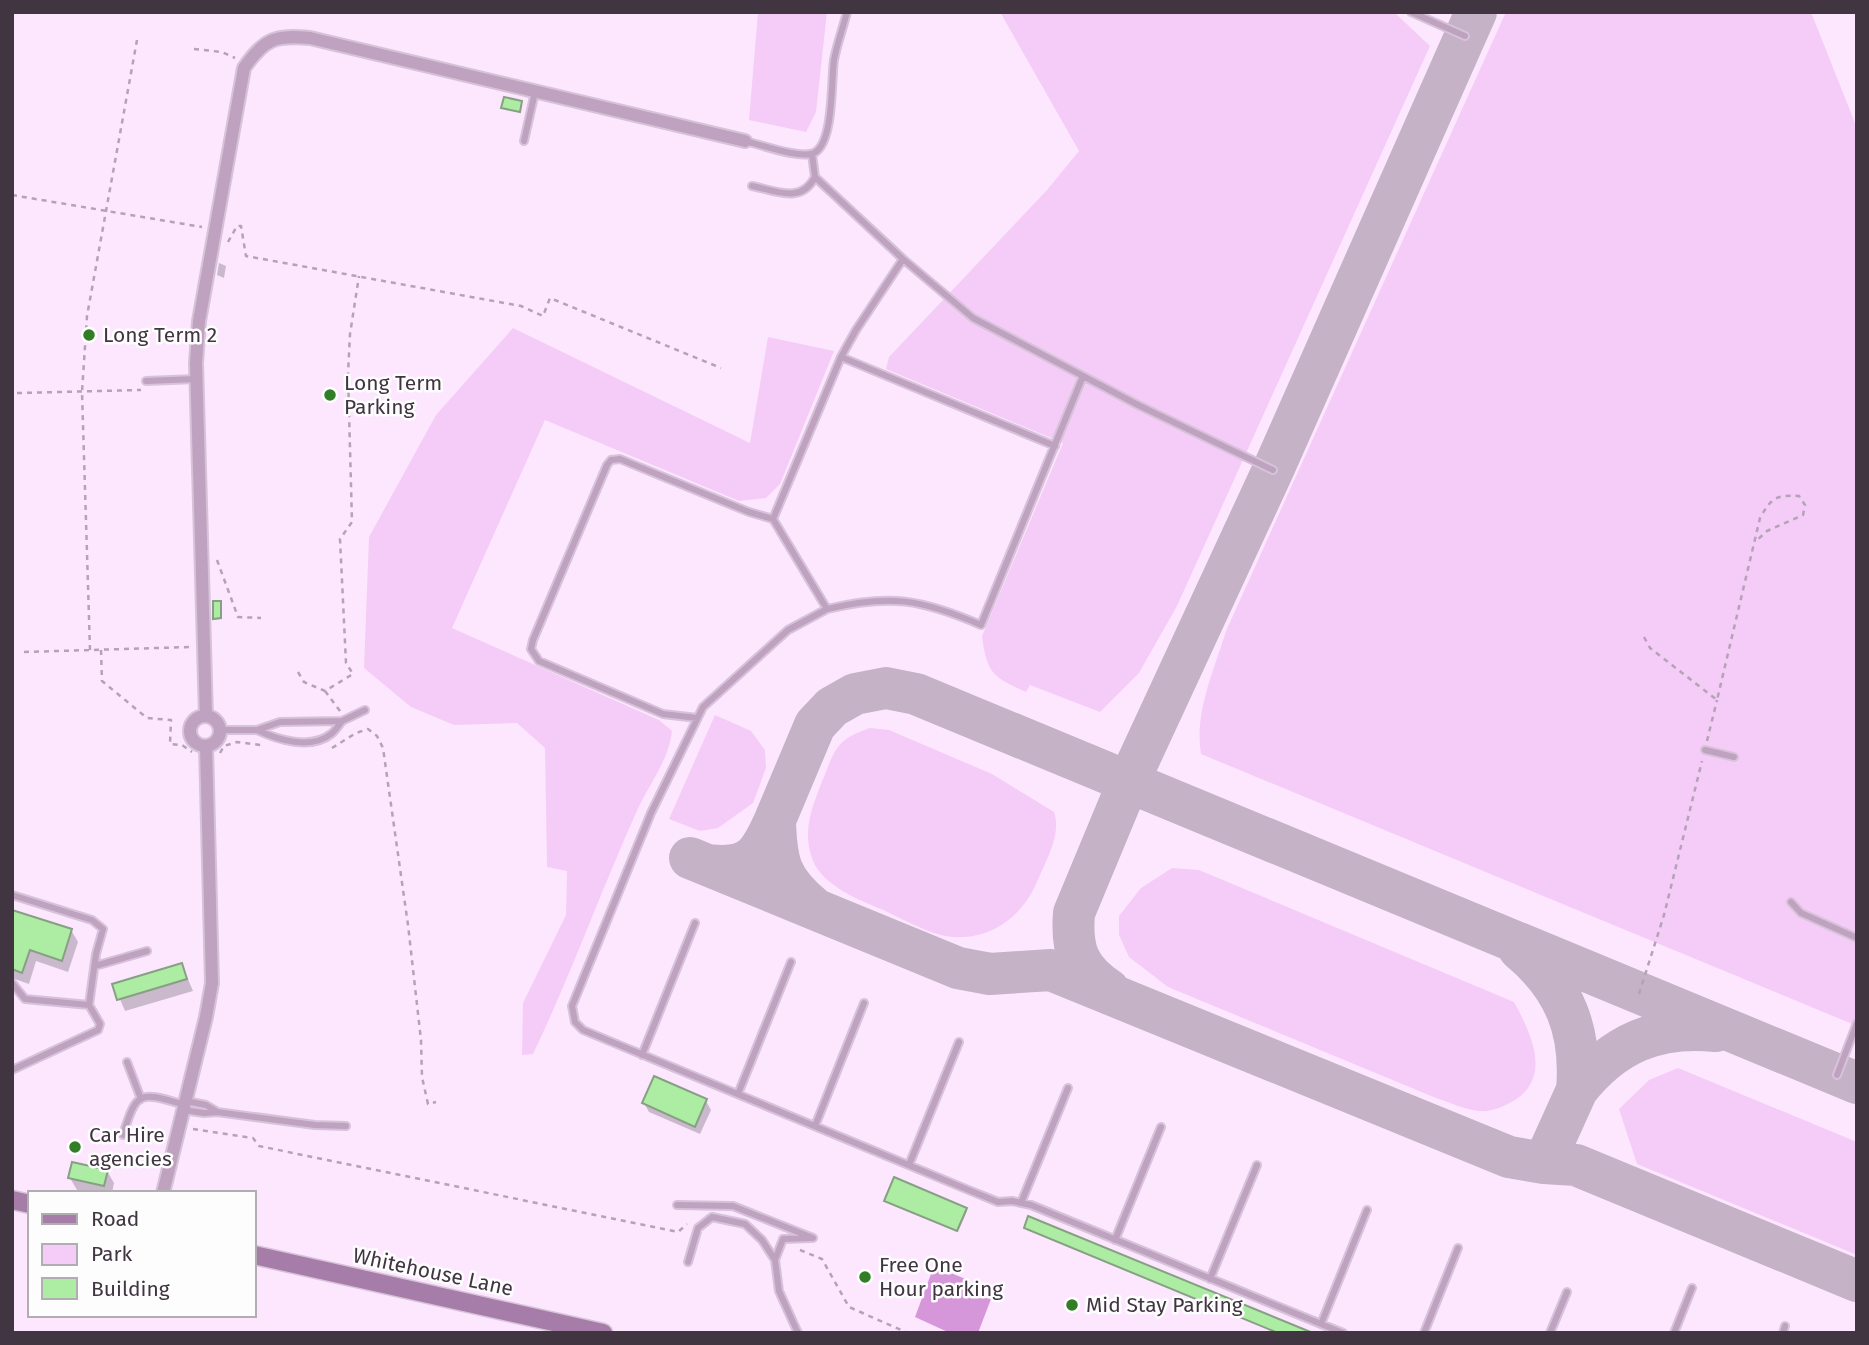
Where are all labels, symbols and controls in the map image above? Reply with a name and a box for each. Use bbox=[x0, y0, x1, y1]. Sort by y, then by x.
place label: Long Term 2 bbox=[103, 322, 217, 348]
marker: Long Term 2 bbox=[81, 327, 97, 343]
place label: Long Term Parking bbox=[344, 370, 442, 420]
marker: Long Term Parking bbox=[322, 387, 338, 403]
place label: Car Hire agencies bbox=[89, 1122, 172, 1172]
marker: Car Hire agencies bbox=[67, 1139, 83, 1155]
legend bbox=[28, 1191, 256, 1317]
text: Road bbox=[91, 1206, 139, 1232]
text: Park bbox=[91, 1241, 133, 1267]
street label: Whitehouse Lane bbox=[350, 1242, 516, 1302]
place label: Free One Hour parking bbox=[879, 1252, 1003, 1302]
marker: Free One Hour parking bbox=[857, 1269, 873, 1285]
text: Building bbox=[91, 1276, 170, 1302]
place label: Mid Stay Parking bbox=[1086, 1292, 1243, 1318]
marker: Mid Stay Parking bbox=[1064, 1297, 1080, 1313]

